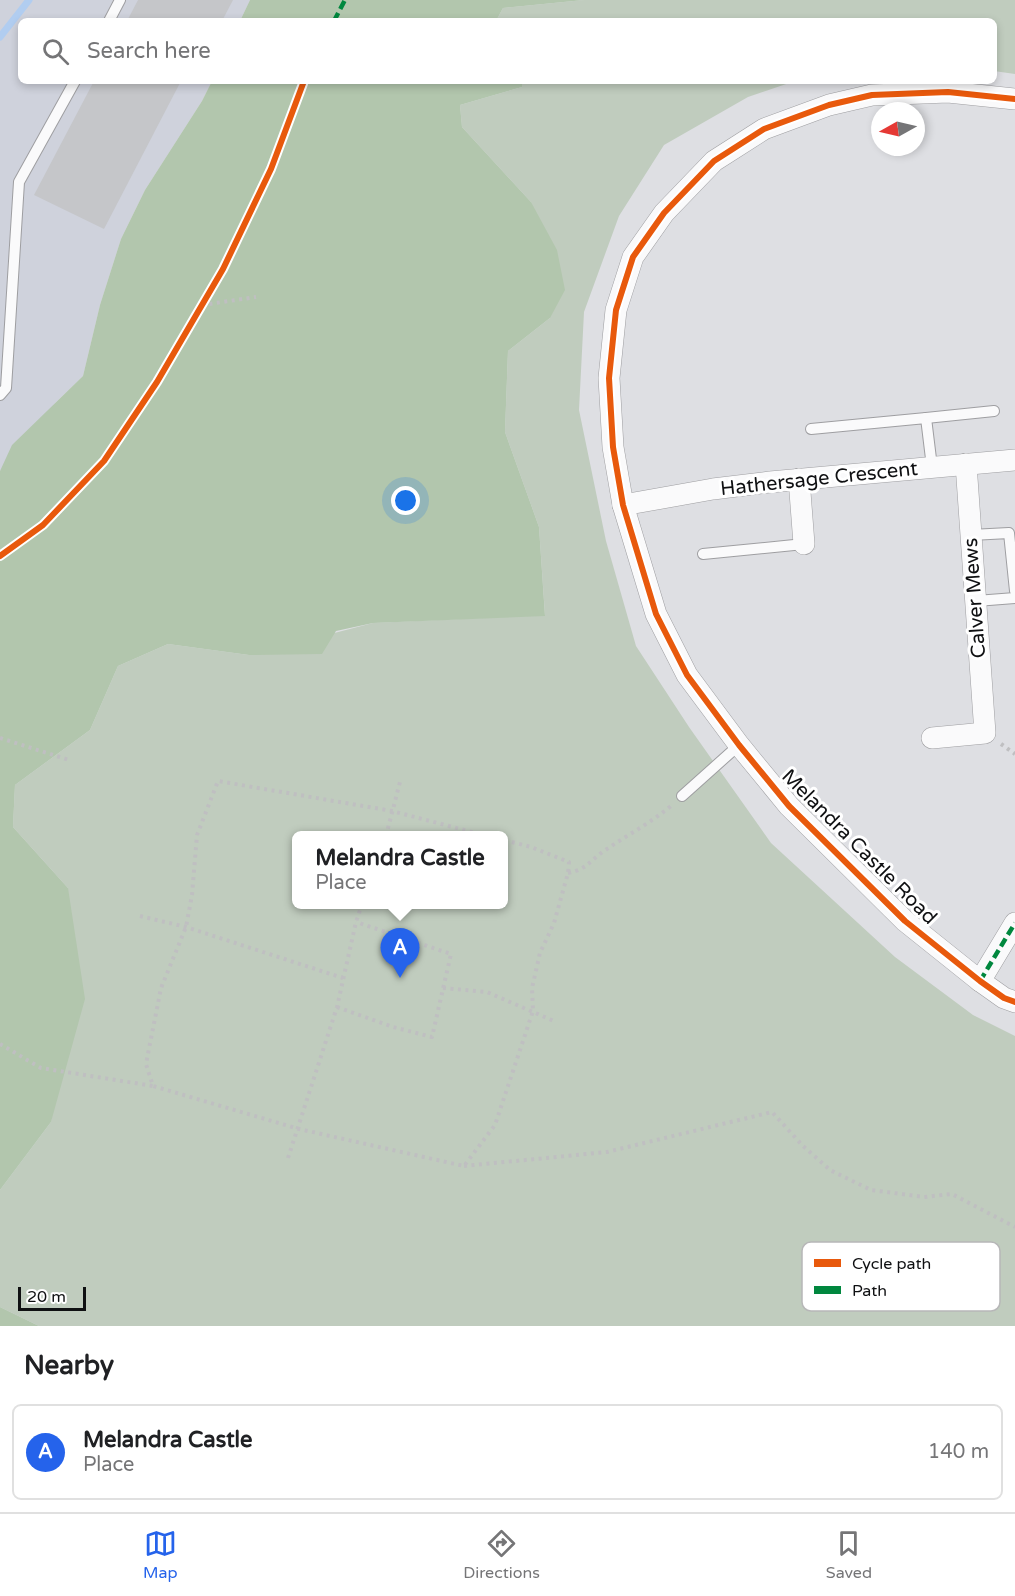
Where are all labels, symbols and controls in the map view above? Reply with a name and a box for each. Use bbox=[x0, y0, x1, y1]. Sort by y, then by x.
search box bbox=[18, 18, 997, 84]
icon: search bbox=[39, 35, 72, 68]
text: Search here bbox=[87, 38, 211, 64]
north arrow bbox=[871, 102, 925, 156]
street label: Hathersage Crescent bbox=[719, 457, 919, 501]
your location bbox=[391, 486, 420, 515]
street label: Calver Mews bbox=[959, 537, 991, 659]
street label: Melandra Castle Road bbox=[776, 764, 942, 930]
popup bbox=[292, 831, 508, 909]
text: Melandra Castle bbox=[315, 845, 485, 871]
text: Place bbox=[315, 871, 367, 895]
pin: A bbox=[380, 928, 420, 978]
legend bbox=[802, 1242, 1000, 1311]
text: Cycle path bbox=[852, 1254, 931, 1274]
text: Path bbox=[852, 1281, 887, 1301]
scale bar bbox=[18, 1284, 86, 1312]
text: 20 m bbox=[27, 1287, 66, 1307]
text: Nearby bbox=[24, 1350, 114, 1381]
text: Melandra Castle bbox=[83, 1427, 253, 1453]
text: A bbox=[38, 1440, 53, 1464]
text: 140 m bbox=[928, 1440, 989, 1464]
text: Place bbox=[83, 1453, 134, 1477]
tab: Map bbox=[143, 1527, 177, 1583]
tab: Directions bbox=[463, 1527, 540, 1583]
tab: Saved bbox=[826, 1527, 872, 1583]

